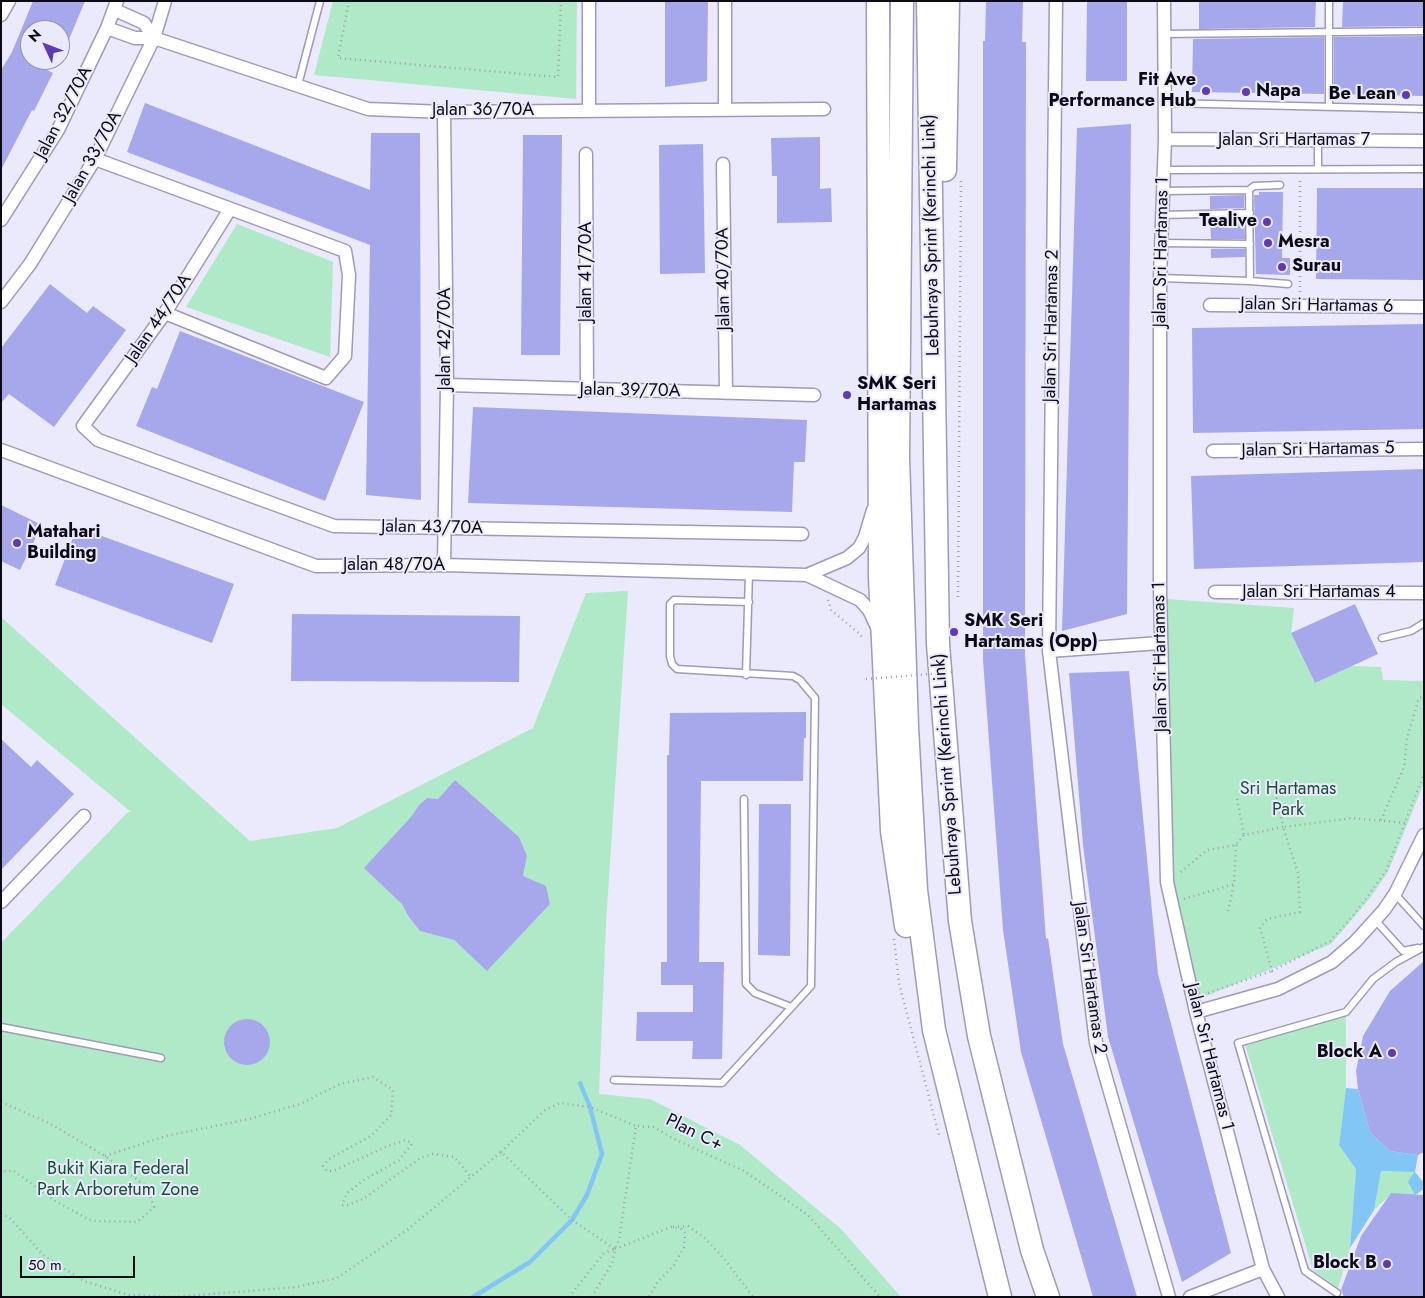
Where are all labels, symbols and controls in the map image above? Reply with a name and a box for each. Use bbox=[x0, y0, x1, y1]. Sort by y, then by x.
north arrow bbox=[20, 20, 70, 70]
text: N bbox=[24, 25, 46, 46]
street label: Jalan 32/70A bbox=[30, 63, 98, 163]
place label: Fit Ave Performance Hub bbox=[1048, 70, 1196, 112]
place label: Napa bbox=[1256, 81, 1301, 103]
place label: Be Lean bbox=[1328, 84, 1396, 106]
marker: Fit Ave Performance Hub bbox=[1200, 85, 1212, 97]
marker: Napa bbox=[1240, 86, 1252, 98]
marker: Be Lean bbox=[1400, 89, 1412, 101]
street label: Jalan 36/70A bbox=[432, 100, 534, 122]
street label: Jalan 33/70A bbox=[59, 107, 127, 207]
street label: Lebuhraya Sprint (Kerinchi Link) bbox=[919, 114, 945, 356]
street label: Jalan Sri Hartamas 7 bbox=[1218, 130, 1370, 152]
street label: Jalan Sri Hartamas 1 bbox=[1150, 176, 1174, 328]
place label: Tealive bbox=[1199, 211, 1257, 233]
marker: Tealive bbox=[1261, 216, 1273, 228]
street label: Jalan 41/70A bbox=[576, 222, 598, 322]
street label: Jalan 40/70A bbox=[712, 227, 736, 331]
place label: Mesra bbox=[1278, 232, 1330, 254]
marker: Mesra bbox=[1262, 237, 1274, 249]
street label: Jalan Sri Hartamas 2 bbox=[1040, 249, 1064, 403]
place label: Surau bbox=[1292, 256, 1341, 278]
marker: Surau bbox=[1276, 261, 1288, 273]
street label: Jalan 44/70A bbox=[121, 270, 197, 368]
street label: Jalan 42/70A bbox=[435, 288, 457, 390]
street label: Jalan Sri Hartamas 6 bbox=[1240, 294, 1394, 318]
place label: SMK Seri Hartamas bbox=[857, 374, 936, 416]
street label: Jalan 39/70A bbox=[579, 379, 681, 403]
marker: SMK Seri Hartamas bbox=[841, 389, 853, 401]
street label: Jalan Sri Hartamas 5 bbox=[1241, 438, 1395, 462]
street label: Jalan 43/70A bbox=[381, 516, 483, 540]
place label: Matahari Building bbox=[27, 522, 100, 564]
marker: Matahari Building bbox=[11, 537, 23, 549]
street label: Jalan 48/70A bbox=[343, 555, 445, 577]
street label: Jalan Sri Hartamas 1 bbox=[1149, 581, 1173, 733]
street label: Jalan Sri Hartamas 4 bbox=[1242, 582, 1396, 604]
place label: SMK Seri Hartamas (Opp) bbox=[964, 611, 1098, 654]
marker: SMK Seri Hartamas (Opp) bbox=[948, 626, 960, 638]
street label: Lebuhraya Sprint (Kerinchi Link) bbox=[929, 653, 967, 895]
park label: Sri Hartamas Park bbox=[1240, 779, 1336, 822]
street label: Jalan Sri Hartamas 2 bbox=[1068, 901, 1110, 1055]
street label: Jalan Sri Hartamas 1 bbox=[1180, 981, 1238, 1133]
place label: Block A bbox=[1317, 1042, 1382, 1064]
marker: Block A bbox=[1386, 1047, 1398, 1059]
street label: Plan C+ bbox=[662, 1110, 726, 1156]
park label: Bukit Kiara Federal Park Arboretum Zone bbox=[37, 1159, 199, 1202]
scale bar bbox=[22, 1246, 138, 1278]
place label: Block B bbox=[1313, 1253, 1377, 1275]
text: 50 m bbox=[28, 1254, 62, 1276]
marker: Block B bbox=[1381, 1258, 1393, 1270]

